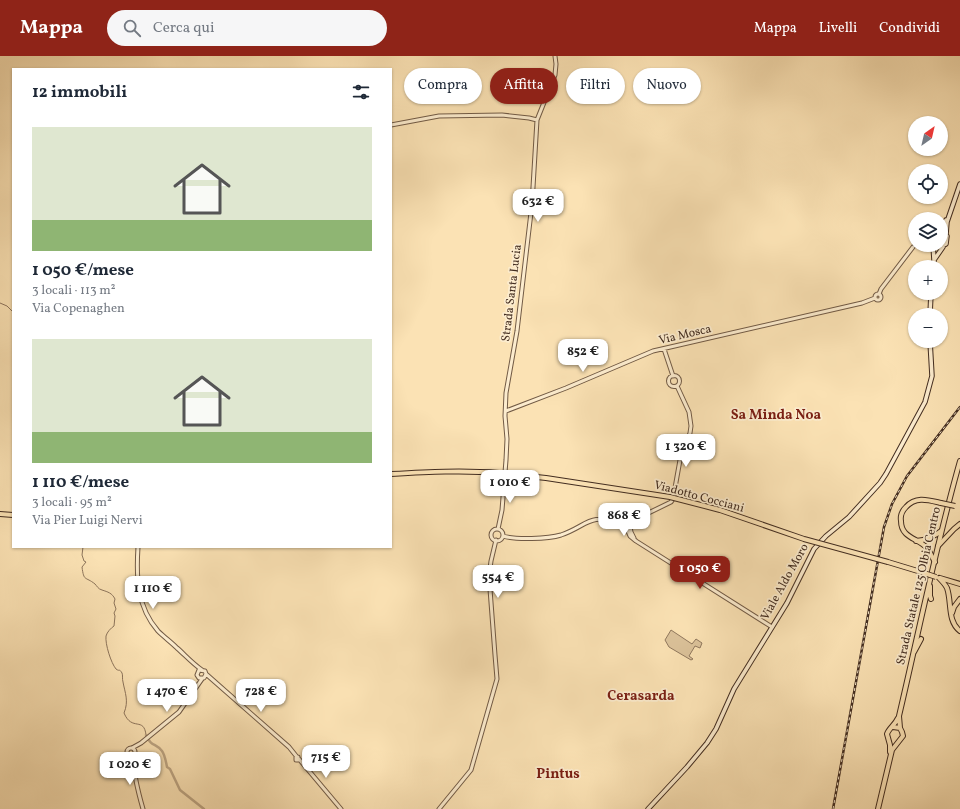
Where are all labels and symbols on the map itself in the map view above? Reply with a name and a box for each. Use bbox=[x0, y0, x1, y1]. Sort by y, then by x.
north arrow bbox=[908, 116, 948, 156]
pin: 632 € bbox=[510, 189, 566, 223]
street label: Strada Santa Lucia bbox=[498, 243, 526, 343]
street label: Via Mosca bbox=[657, 321, 713, 349]
pin: 852 € bbox=[555, 339, 611, 373]
district label: Sa Minda Noa bbox=[731, 406, 822, 425]
pin: 1 320 € bbox=[649, 434, 723, 468]
pin: 1 010 € bbox=[473, 470, 547, 504]
street label: Viadotto Cocciani bbox=[652, 477, 746, 517]
pin: 868 € bbox=[596, 503, 652, 537]
street label: Strada Statale 125 Olbia Centro bbox=[893, 505, 945, 667]
street label: Viale Aldo Moro bbox=[757, 541, 813, 623]
pin: 1 050 € bbox=[663, 556, 737, 590]
pin: 554 € bbox=[470, 565, 526, 599]
pin: 1 110 € bbox=[116, 576, 190, 610]
pin: 1 470 € bbox=[130, 679, 204, 713]
pin: 728 € bbox=[233, 679, 289, 713]
district label: Cerasarda bbox=[607, 687, 675, 706]
pin: 715 € bbox=[298, 745, 354, 779]
pin: 1 020 € bbox=[93, 752, 167, 786]
district label: Pintus bbox=[536, 765, 580, 784]

